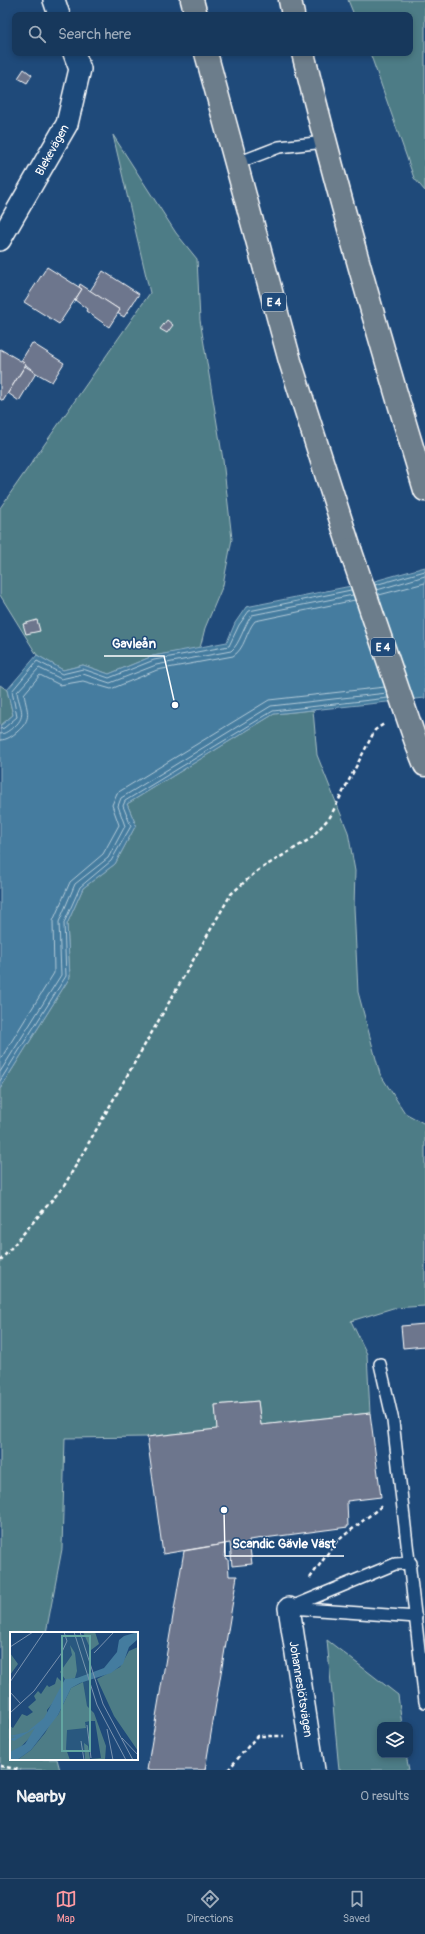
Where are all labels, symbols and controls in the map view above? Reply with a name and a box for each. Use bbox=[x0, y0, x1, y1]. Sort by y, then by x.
search box bbox=[12, 12, 413, 56]
icon: search bbox=[26, 23, 48, 45]
text: Search here bbox=[58, 25, 131, 44]
street label: Blekevägen bbox=[32, 122, 73, 178]
road number: E 4 bbox=[262, 293, 286, 311]
callout: Gavleån bbox=[104, 631, 164, 656]
text: Gavleån bbox=[112, 636, 157, 652]
road number: E 4 bbox=[371, 638, 395, 656]
callout: Scandic Gävle Väst bbox=[225, 1531, 344, 1556]
text: Scandic Gävle Väst bbox=[232, 1536, 336, 1552]
inset map bbox=[10, 1632, 138, 1760]
street label: Johanneslötsvägen bbox=[285, 1640, 316, 1738]
map controls bbox=[377, 1722, 413, 1758]
button: layers bbox=[377, 1722, 413, 1758]
text: Nearby bbox=[16, 1786, 65, 1807]
text: 0 results bbox=[360, 1788, 409, 1804]
tab: Map bbox=[55, 1888, 77, 1925]
tab: Directions bbox=[187, 1888, 233, 1925]
tab: Saved bbox=[343, 1888, 370, 1925]

